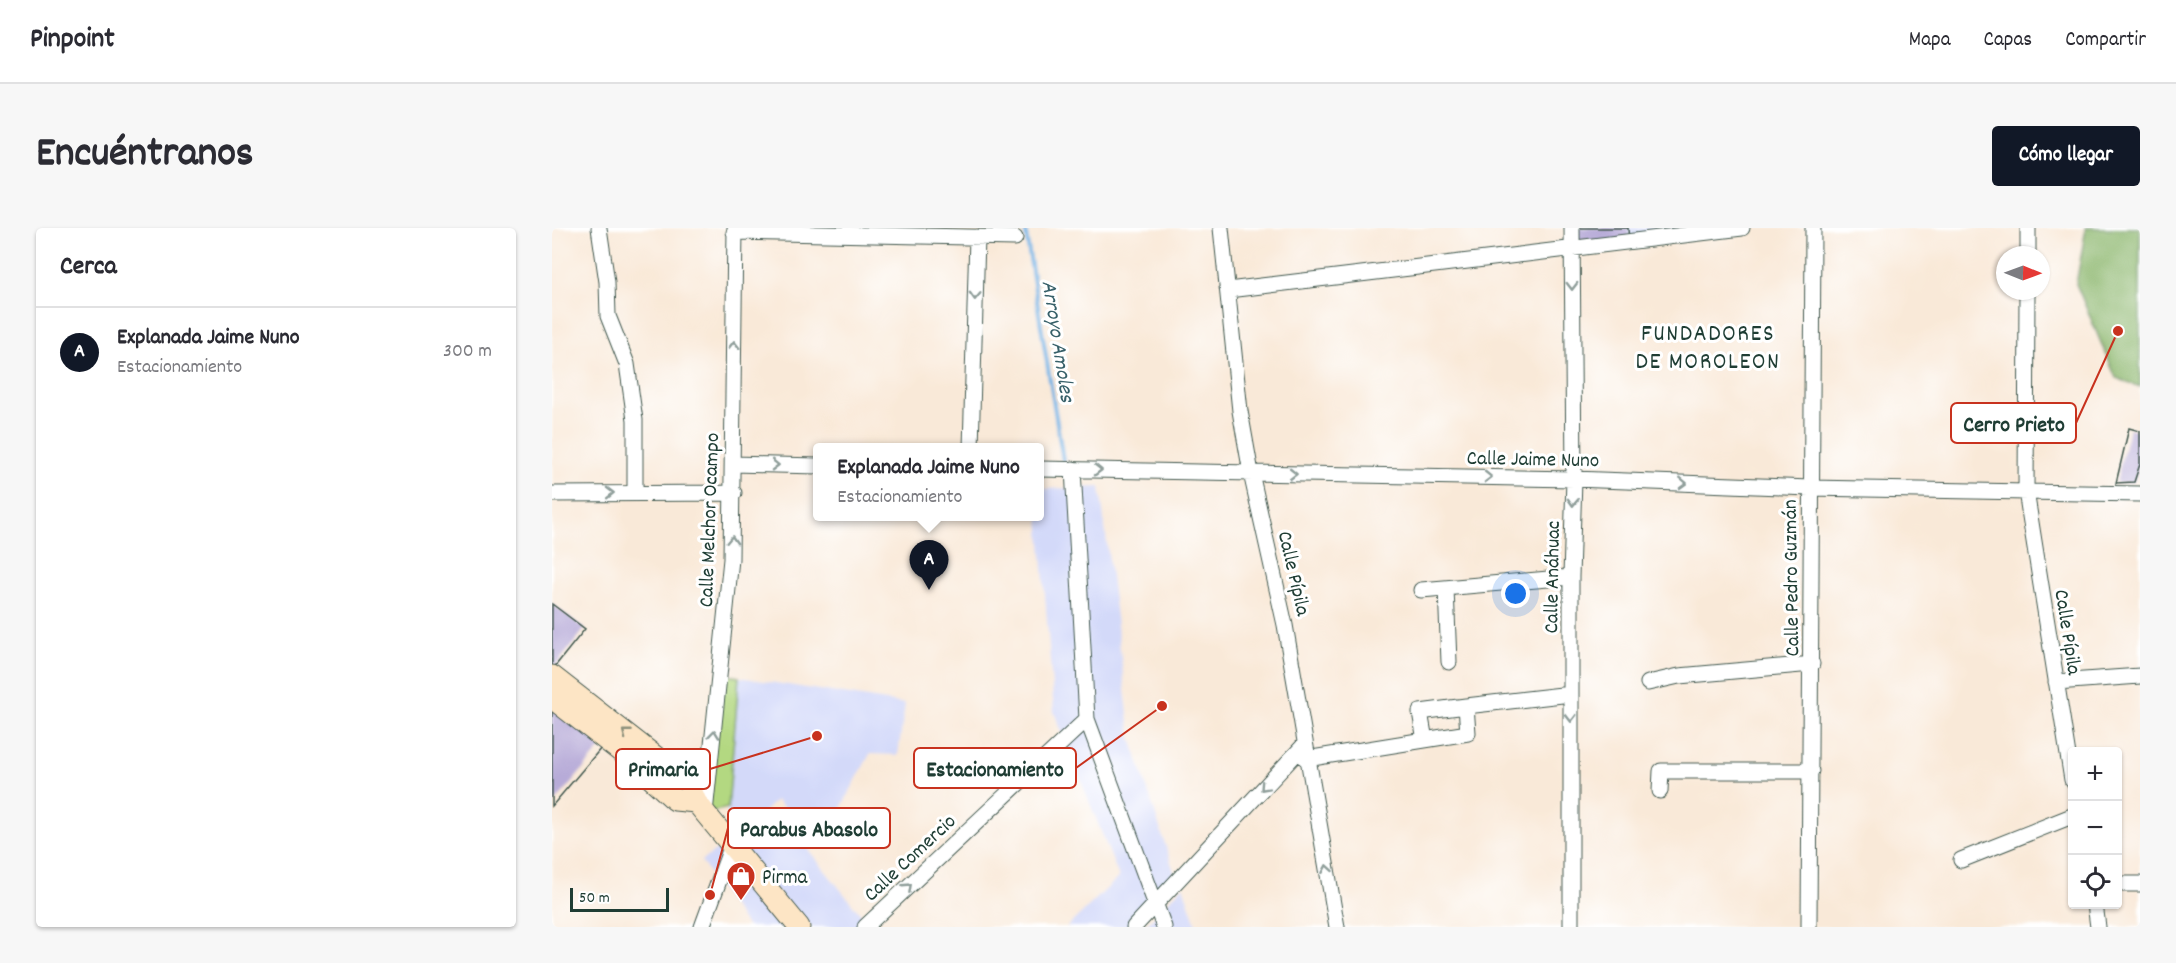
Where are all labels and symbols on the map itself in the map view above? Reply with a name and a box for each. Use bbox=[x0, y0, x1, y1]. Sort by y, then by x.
north arrow bbox=[1996, 246, 2050, 300]
water label: Arroyo Amoles bbox=[1032, 278, 1082, 405]
one-way arrow bbox=[1566, 282, 1579, 291]
one-way arrow bbox=[969, 291, 982, 300]
district label: FUNDADORES DE MOROLEON bbox=[1636, 318, 1780, 380]
one-way arrow bbox=[728, 341, 740, 350]
callout: Cerro Prieto bbox=[1951, 403, 2076, 443]
text: Cerro Prieto bbox=[1963, 411, 2065, 442]
street label: Calle Melchor Ocampo bbox=[693, 432, 729, 608]
street label: Calle Jaime Nuno bbox=[1466, 445, 1599, 477]
one-way arrow bbox=[771, 459, 780, 471]
one-way arrow bbox=[1094, 464, 1103, 476]
one-way arrow bbox=[1289, 468, 1298, 480]
one-way arrow bbox=[1484, 471, 1493, 484]
one-way arrow bbox=[1679, 477, 1688, 489]
one-way arrow bbox=[606, 487, 615, 499]
one-way arrow bbox=[1567, 498, 1580, 507]
street label: Calle Pedro Guzmán bbox=[1777, 499, 1809, 657]
street label: Calle Anáhuac bbox=[1538, 520, 1570, 634]
street label: Calle Pípila bbox=[1268, 528, 1317, 620]
one-way arrow bbox=[726, 536, 738, 545]
pin: A bbox=[910, 540, 949, 590]
your location bbox=[1501, 579, 1530, 608]
street label: Calle Pípila bbox=[2044, 588, 2088, 678]
one-way arrow bbox=[1565, 714, 1577, 723]
one-way arrow bbox=[622, 730, 633, 741]
one-way arrow bbox=[707, 730, 720, 739]
callout: Estacionamiento bbox=[914, 748, 1076, 788]
callout: Primaria bbox=[616, 749, 710, 789]
text: Primaria bbox=[628, 756, 699, 787]
text: Estacionamiento bbox=[926, 756, 1064, 787]
one-way arrow bbox=[1260, 781, 1271, 791]
callout: Parabus Abasolo bbox=[728, 808, 890, 848]
street label: Calle Comercio bbox=[858, 808, 964, 910]
text: Parabus Abasolo bbox=[740, 816, 878, 847]
shop icon: Pirma bbox=[725, 860, 757, 902]
place label: Pirma bbox=[762, 864, 809, 894]
one-way arrow bbox=[1321, 865, 1334, 875]
one-way arrow bbox=[901, 883, 911, 894]
scale bar bbox=[570, 885, 669, 912]

